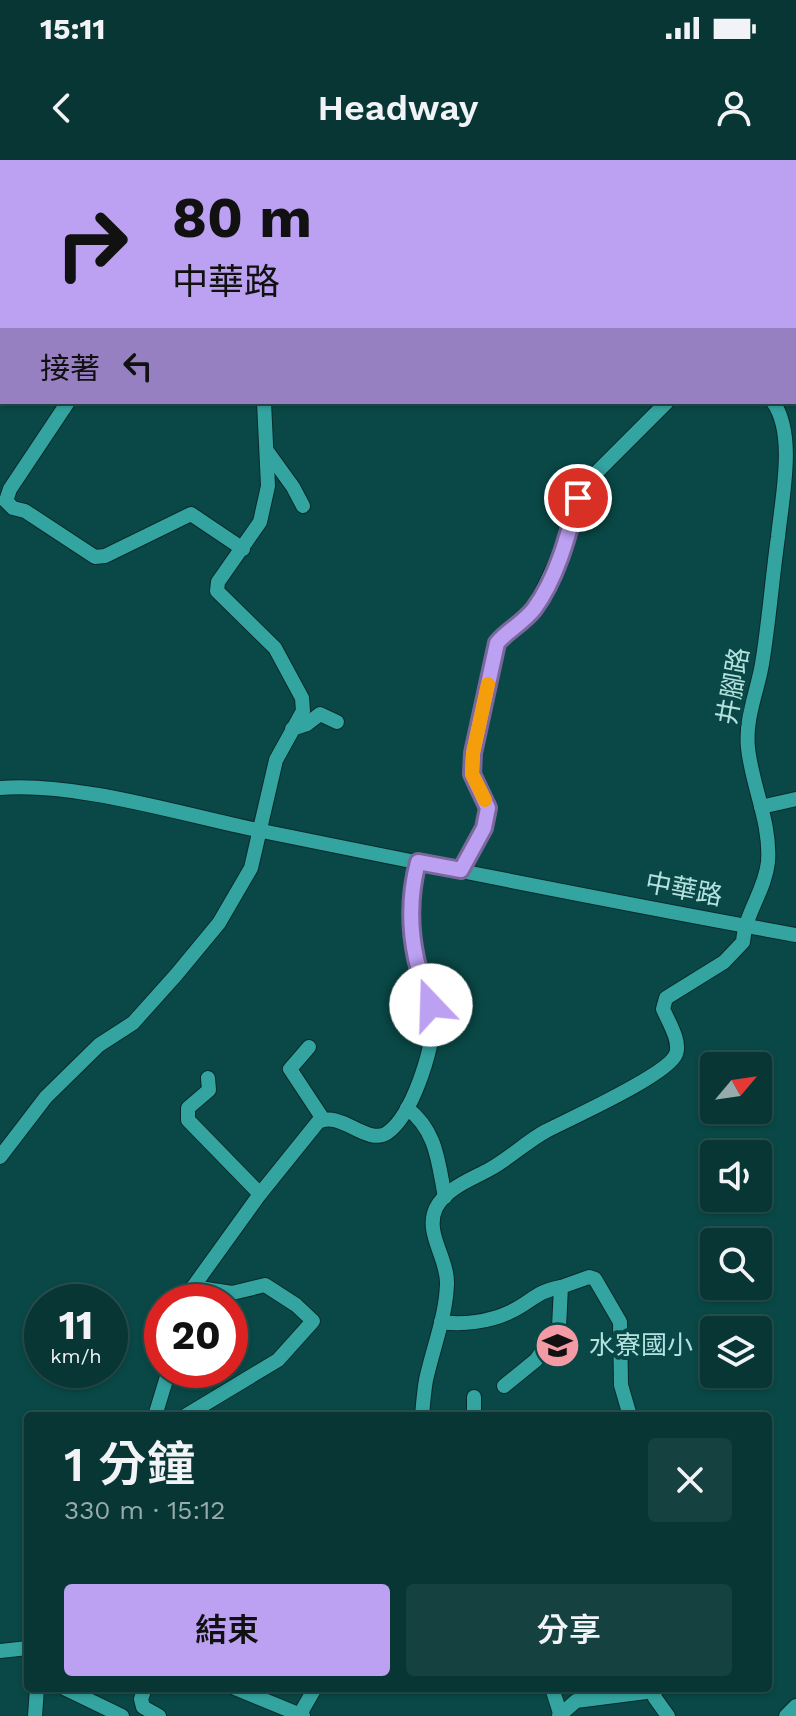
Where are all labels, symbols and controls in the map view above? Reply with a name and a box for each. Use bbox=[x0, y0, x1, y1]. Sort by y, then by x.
text: 15:11 bbox=[40, 11, 105, 46]
icon: back bbox=[40, 86, 84, 130]
icon: person bbox=[712, 86, 756, 130]
text: Headway bbox=[318, 87, 478, 129]
text: 80 m bbox=[172, 185, 312, 251]
icon: right bbox=[40, 192, 144, 296]
text: 中華路 bbox=[172, 261, 280, 303]
icon: left bbox=[116, 344, 160, 388]
text: 接著 bbox=[40, 351, 100, 386]
pin bbox=[544, 464, 612, 532]
icon: arrive bbox=[556, 476, 600, 520]
street label: 井腳路 bbox=[711, 645, 755, 727]
street label: 中華路 bbox=[643, 867, 725, 911]
position arrow bbox=[389, 963, 473, 1047]
north arrow bbox=[700, 1052, 772, 1124]
map controls bbox=[700, 1052, 772, 1388]
button: sound bbox=[700, 1140, 772, 1212]
button: search bbox=[700, 1228, 772, 1300]
speed limit sign: 20 bbox=[144, 1284, 248, 1388]
text: 11 bbox=[59, 1302, 93, 1349]
button: layers bbox=[700, 1316, 772, 1388]
school or university icon: 水寮國小 bbox=[534, 1321, 582, 1369]
place label: 水寮國小 bbox=[589, 1330, 693, 1360]
text: km/h bbox=[50, 1344, 102, 1368]
text: 1 分鐘 bbox=[64, 1436, 195, 1493]
button: close bbox=[648, 1438, 732, 1522]
text: 330 m · 15:12 bbox=[64, 1495, 226, 1525]
button: 結束 bbox=[64, 1584, 390, 1676]
button: 分享 bbox=[406, 1584, 732, 1676]

